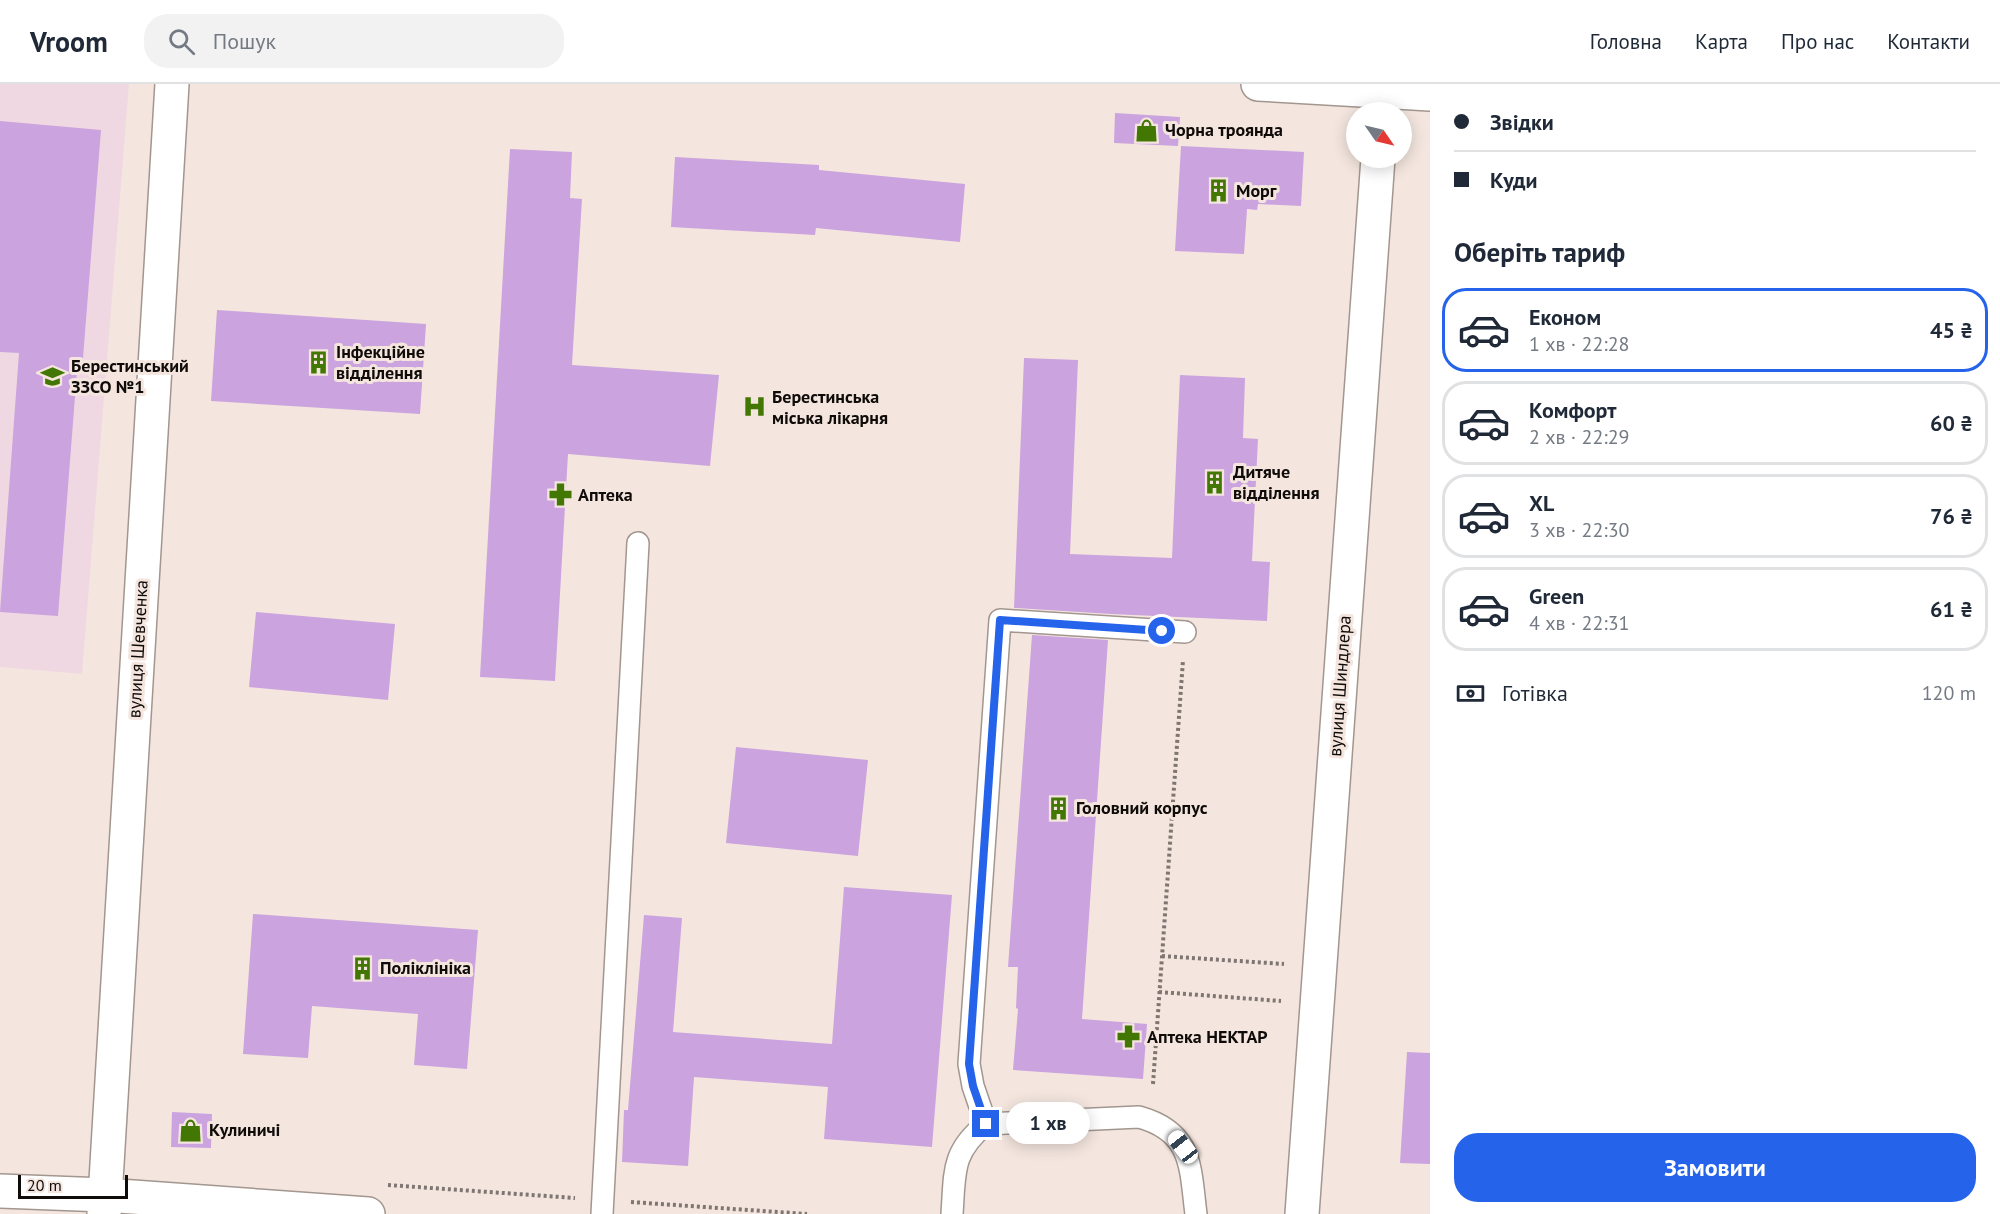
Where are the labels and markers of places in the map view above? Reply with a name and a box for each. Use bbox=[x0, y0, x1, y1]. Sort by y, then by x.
shop icon: Чорна троянда bbox=[1134, 117, 1160, 143]
place label: Чорна троянда bbox=[1165, 118, 1283, 141]
building icon: Морг bbox=[1205, 178, 1231, 204]
place label: Морг bbox=[1236, 179, 1277, 202]
place label: Інфекційне відділення bbox=[336, 340, 425, 384]
building icon: Інфекційне відділення bbox=[305, 349, 331, 375]
place label: Берестинський ЗЗСО №1 bbox=[71, 354, 189, 398]
school or university icon: Берестинський ЗЗСО №1 bbox=[40, 363, 66, 389]
place label: Берестинська міська лікарня bbox=[772, 385, 888, 429]
hospital icon: Берестинська міська лікарня bbox=[741, 394, 767, 420]
place label: Дитяче відділення bbox=[1233, 460, 1320, 504]
building icon: Дитяче відділення bbox=[1202, 469, 1228, 495]
pharmacy icon: Аптека bbox=[547, 482, 573, 508]
place label: Аптека bbox=[578, 483, 633, 506]
building icon: Головний корпус bbox=[1045, 795, 1071, 821]
place label: Головний корпус bbox=[1076, 796, 1208, 819]
building icon: Поліклініка bbox=[349, 955, 375, 981]
place label: Поліклініка bbox=[380, 956, 471, 979]
pharmacy icon: Аптека НЕКТАР bbox=[1116, 1024, 1142, 1050]
place label: Аптека НЕКТАР bbox=[1147, 1025, 1268, 1048]
shop icon: Кулиничі bbox=[178, 1117, 204, 1143]
place label: Кулиничі bbox=[209, 1118, 280, 1141]

